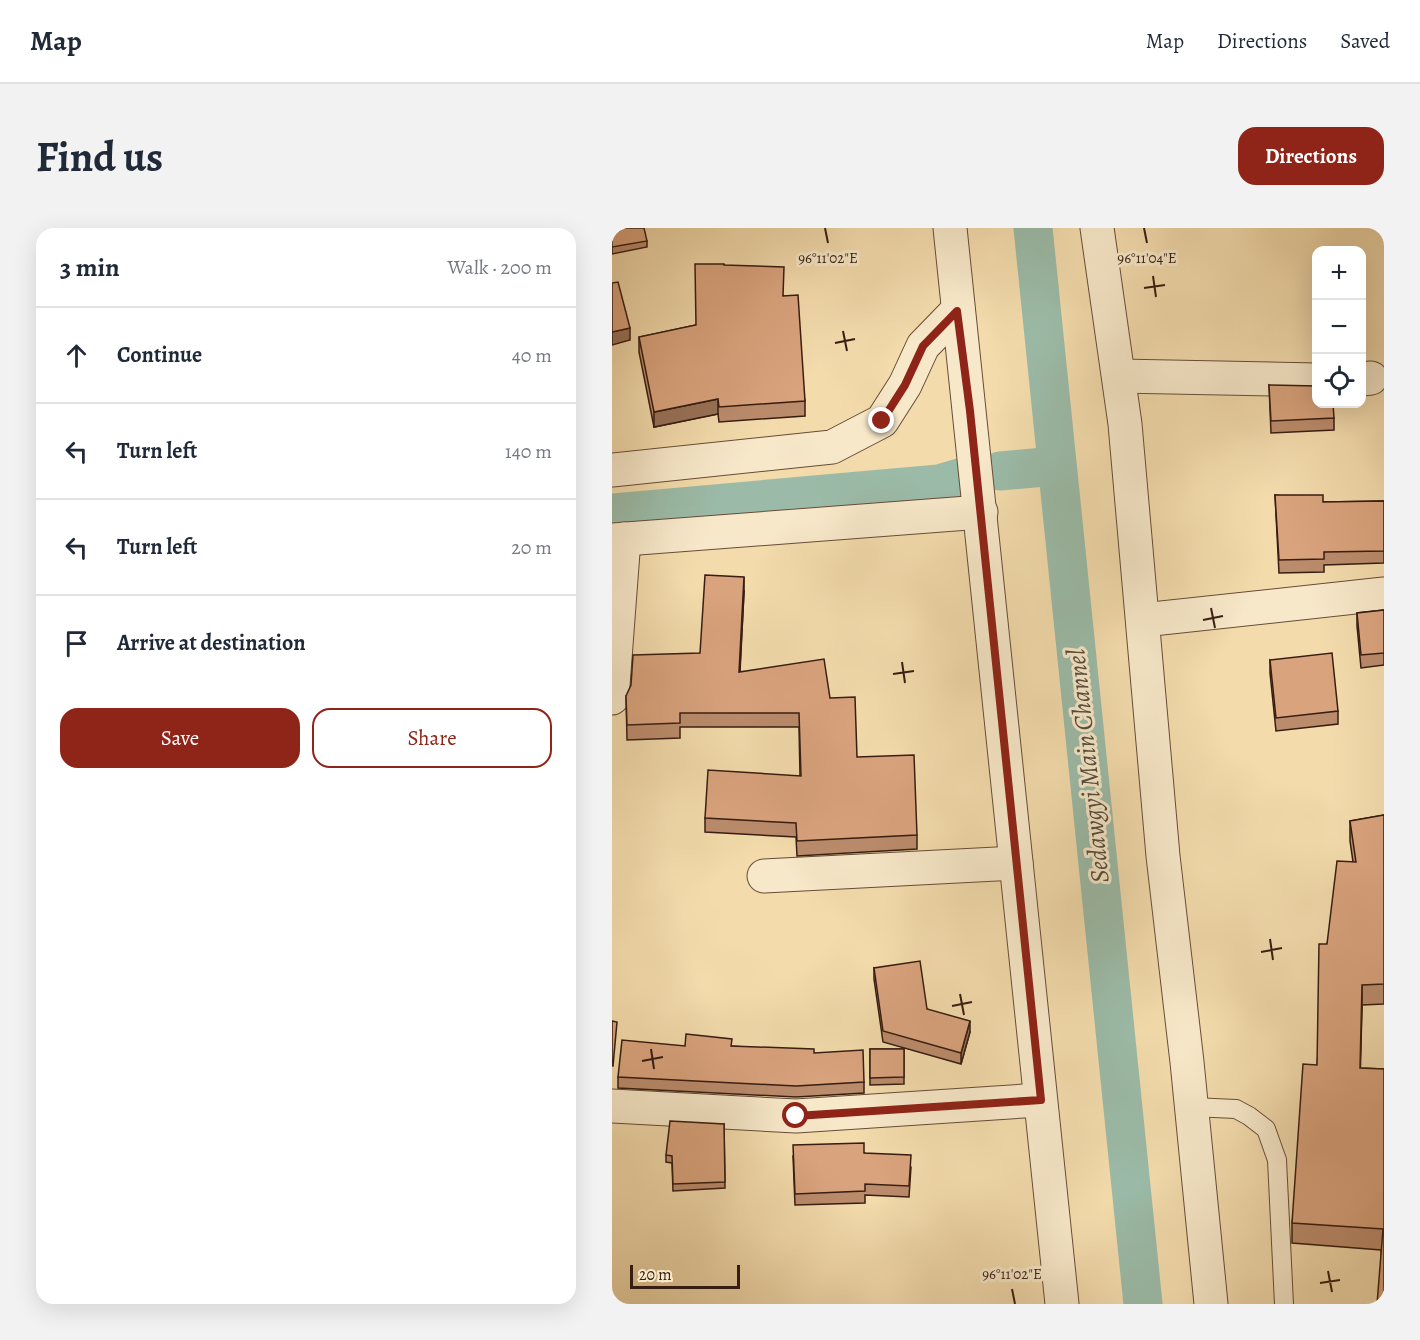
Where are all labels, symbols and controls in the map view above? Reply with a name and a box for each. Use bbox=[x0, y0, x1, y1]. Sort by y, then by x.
text: Map bbox=[30, 22, 82, 60]
text: Map bbox=[1146, 27, 1184, 55]
text: Directions bbox=[1217, 27, 1307, 55]
text: Saved bbox=[1340, 27, 1390, 55]
button: Directions bbox=[1238, 127, 1384, 185]
text: Find us bbox=[36, 128, 163, 185]
map controls bbox=[1312, 246, 1366, 408]
button: + bbox=[1312, 246, 1366, 300]
text: 96°11'02"E bbox=[798, 248, 858, 268]
text: 96°11'04"E bbox=[1117, 248, 1177, 268]
text: 3 min bbox=[60, 250, 120, 285]
text: Walk · 200 m bbox=[448, 254, 552, 281]
button: − bbox=[1312, 300, 1366, 354]
icon: ahead bbox=[60, 339, 93, 372]
text: Continue bbox=[117, 340, 202, 370]
text: 40 m bbox=[512, 342, 552, 369]
button: locate bbox=[1312, 354, 1366, 408]
route end bbox=[868, 407, 894, 433]
icon: left bbox=[60, 435, 93, 468]
text: Turn left bbox=[117, 436, 197, 466]
text: 140 m bbox=[505, 438, 552, 465]
icon: left bbox=[60, 531, 93, 564]
text: Turn left bbox=[117, 532, 197, 562]
text: 20 m bbox=[511, 534, 552, 561]
icon: arrive bbox=[60, 627, 93, 660]
text: Arrive at destination bbox=[117, 628, 306, 658]
water label: Sedawgyi Main Channel bbox=[1058, 647, 1118, 885]
button: Save bbox=[60, 708, 300, 768]
button: Share bbox=[312, 708, 552, 768]
route start bbox=[782, 1102, 808, 1128]
scale bar bbox=[630, 1262, 740, 1290]
text: 20 m bbox=[639, 1264, 672, 1286]
text: 96°11'02"E bbox=[982, 1264, 1042, 1284]

